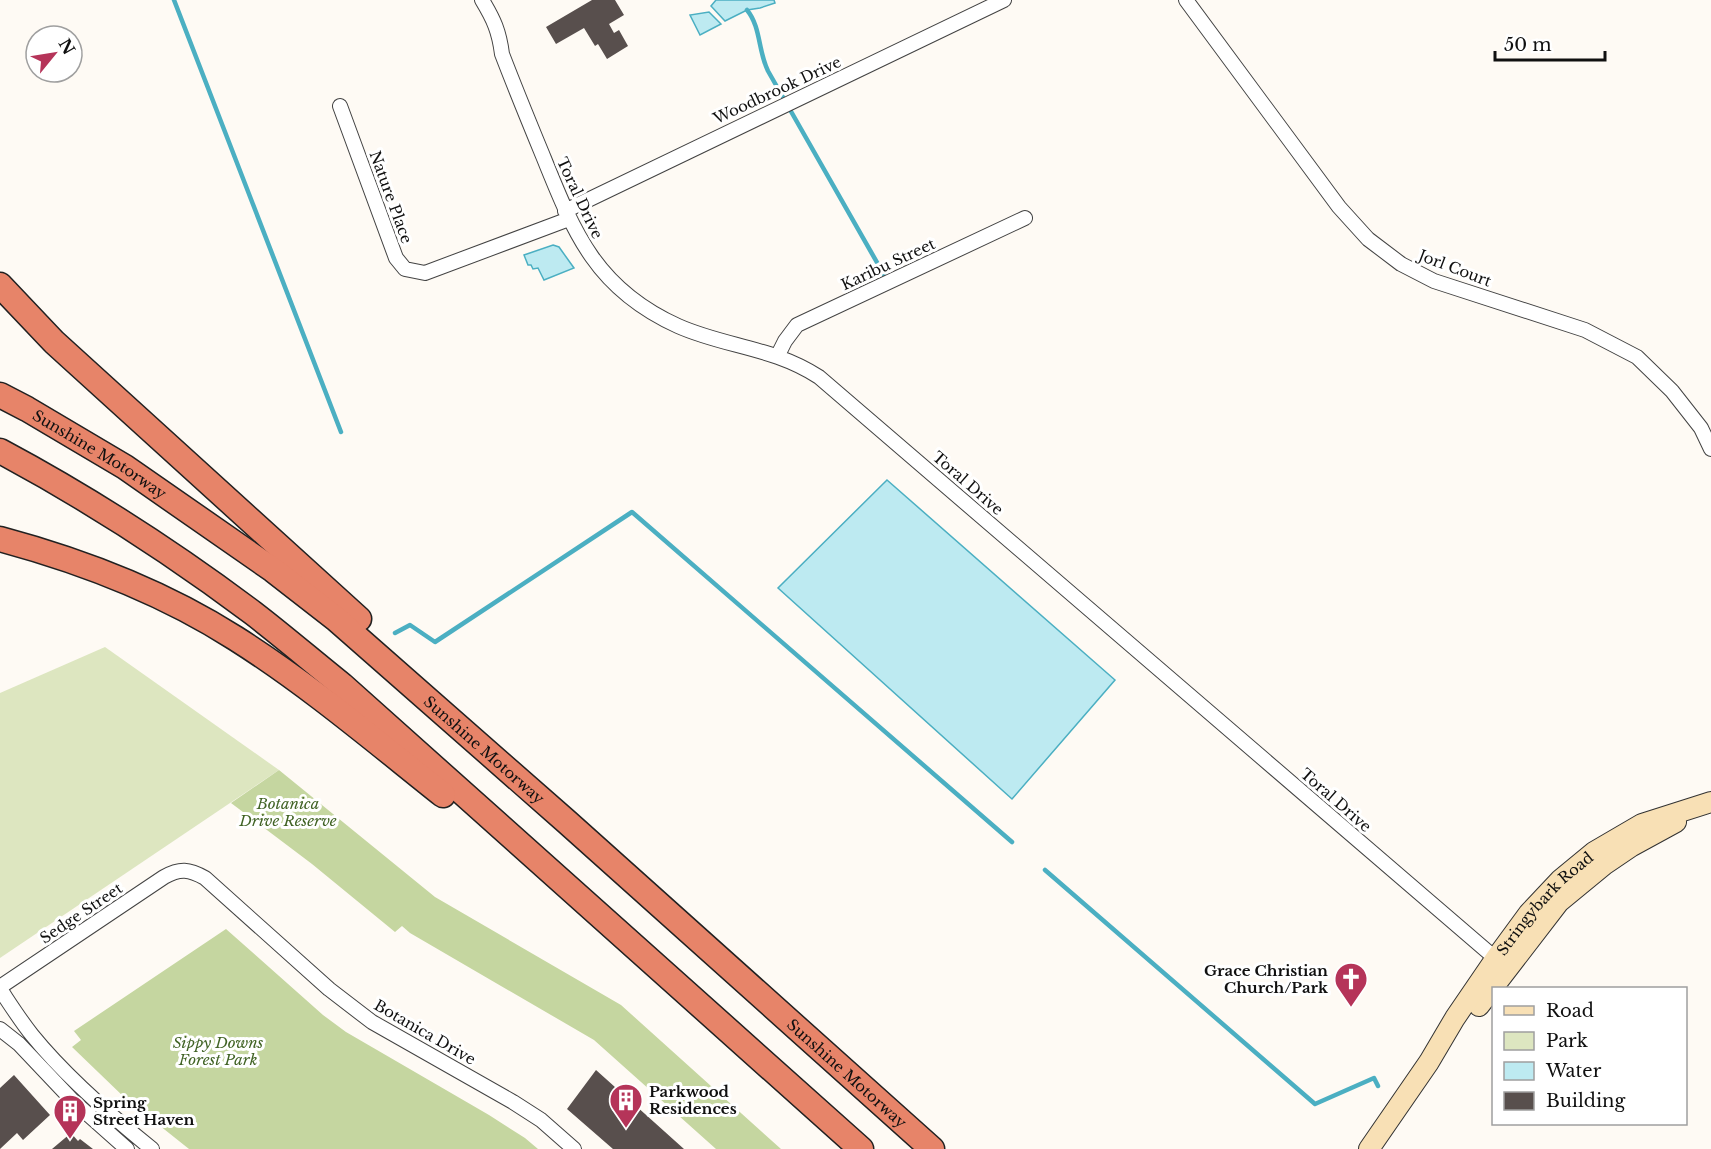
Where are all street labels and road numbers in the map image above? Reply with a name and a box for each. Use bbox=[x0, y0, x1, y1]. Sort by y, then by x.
street label: Woodbrook Drive bbox=[709, 52, 844, 128]
street label: Nature Place bbox=[365, 148, 417, 246]
street label: Toral Drive bbox=[553, 154, 607, 242]
street label: Karibu Street bbox=[838, 234, 938, 294]
street label: Jorl Court bbox=[1414, 245, 1494, 291]
street label: Sunshine Motorway bbox=[29, 405, 171, 503]
street label: Toral Drive bbox=[929, 447, 1007, 519]
street label: Sunshine Motorway bbox=[420, 691, 549, 808]
street label: Toral Drive bbox=[1297, 764, 1375, 836]
street label: Stringybark Road bbox=[1492, 847, 1597, 959]
street label: Sedge Street bbox=[36, 878, 126, 948]
street label: Botanica Drive bbox=[371, 995, 479, 1069]
street label: Sunshine Motorway bbox=[783, 1014, 911, 1132]

